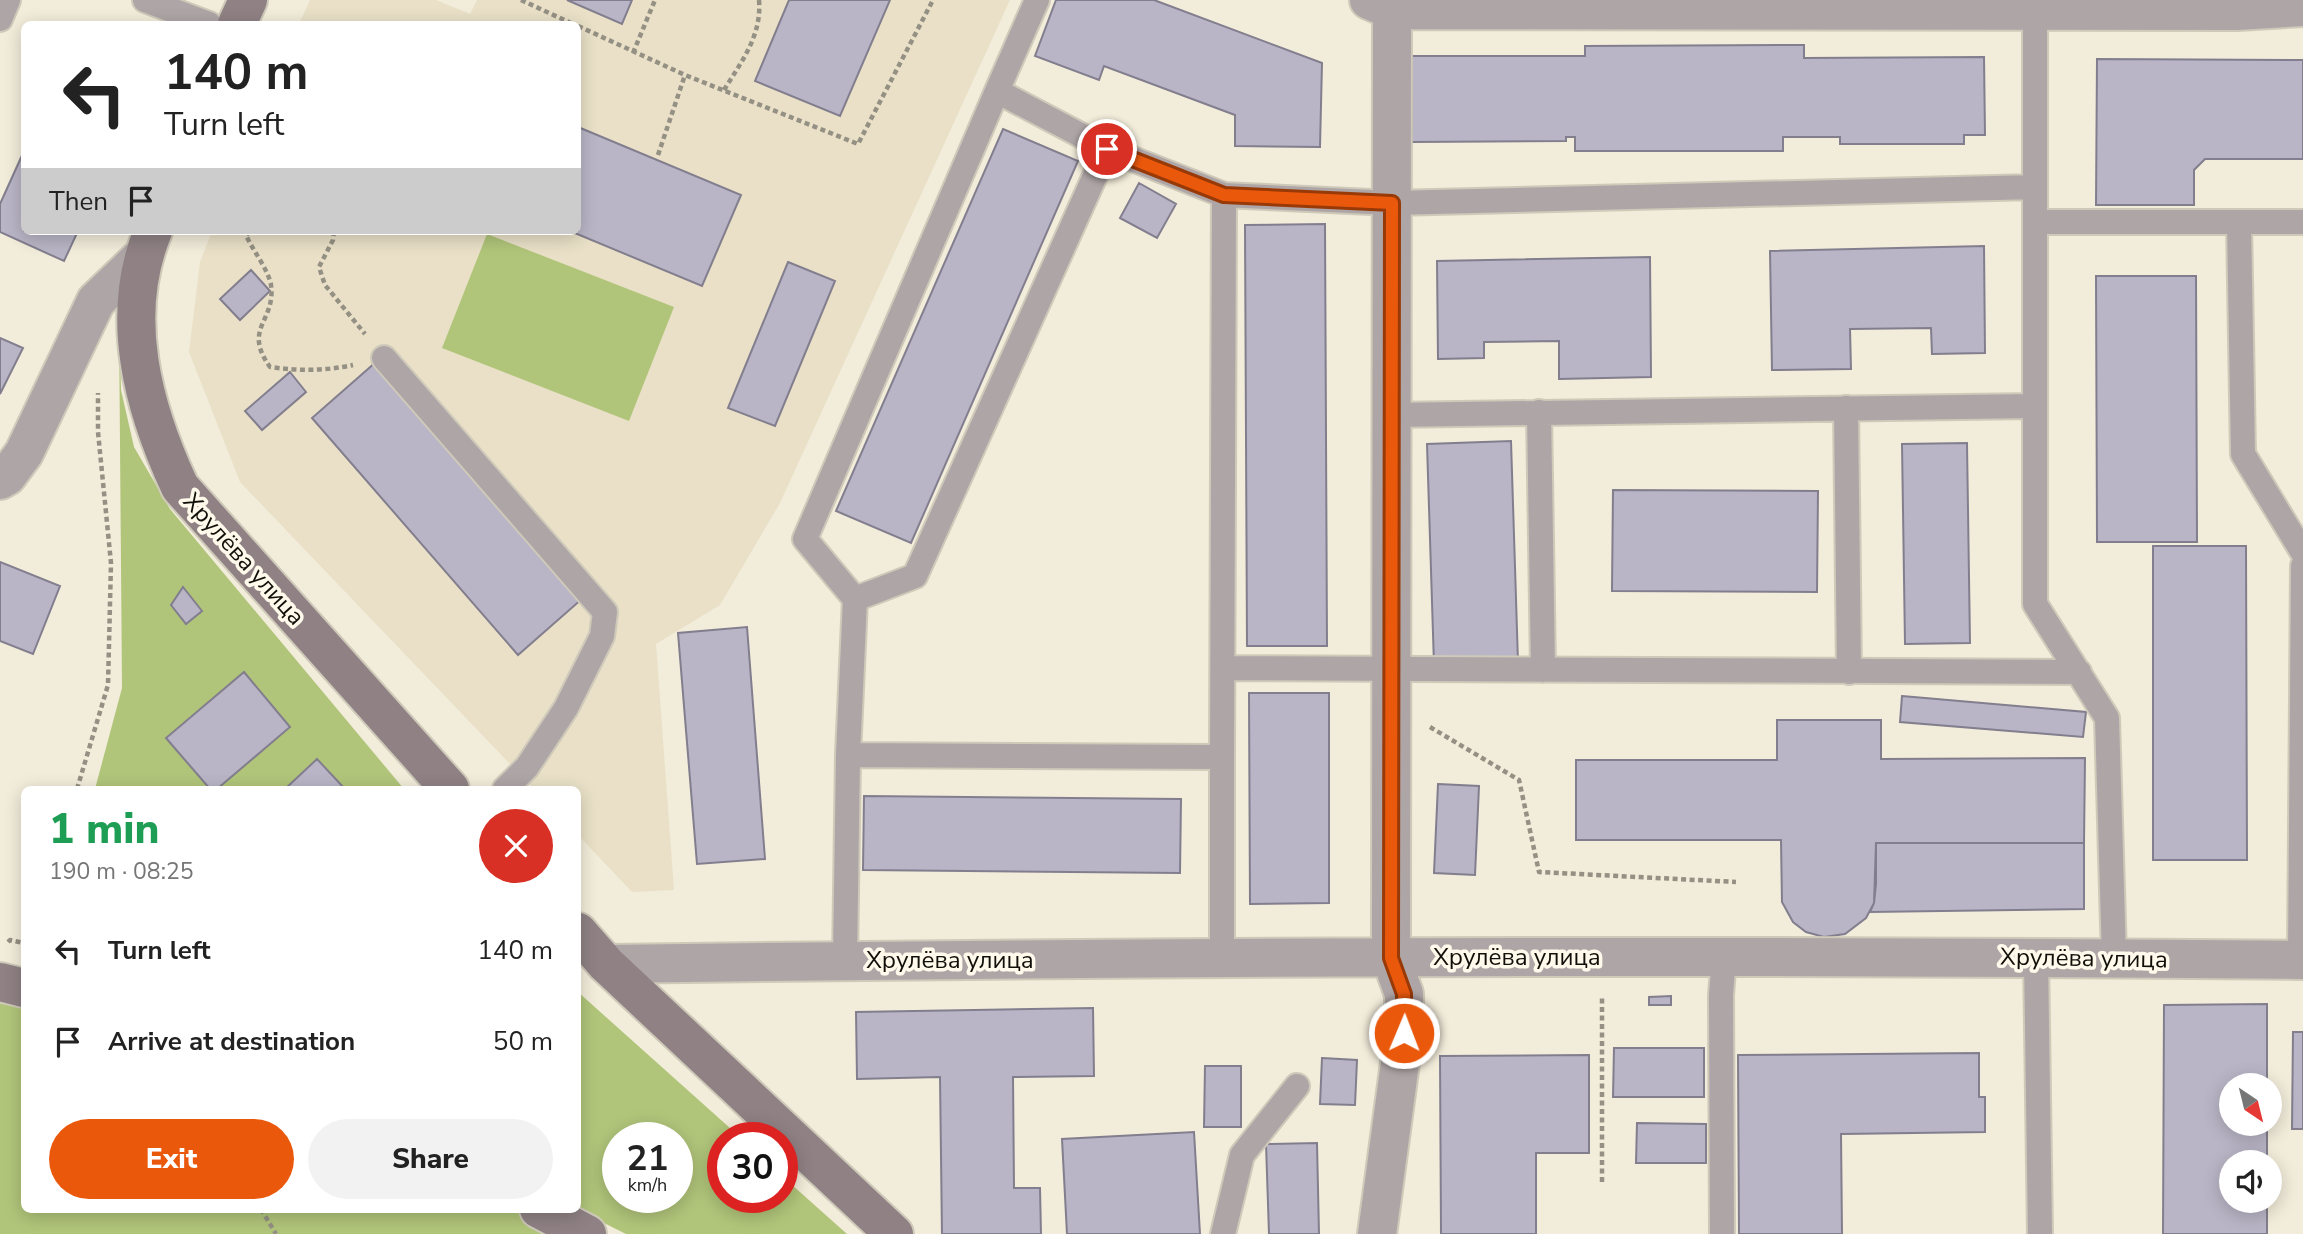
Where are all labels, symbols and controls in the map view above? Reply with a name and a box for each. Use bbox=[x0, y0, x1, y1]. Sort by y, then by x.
text: 140 m bbox=[164, 39, 308, 106]
icon: left bbox=[49, 49, 140, 140]
text: Turn left bbox=[164, 103, 284, 146]
pin bbox=[1077, 119, 1137, 179]
icon: arrive bbox=[1088, 130, 1126, 168]
icon: arrive bbox=[122, 182, 160, 220]
text: Then bbox=[49, 184, 108, 219]
street label: Хрулёва улица bbox=[176, 486, 312, 632]
text: 1 min bbox=[49, 801, 159, 858]
button: close bbox=[479, 809, 553, 883]
text: 190 m · 08:25 bbox=[49, 856, 194, 887]
icon: left bbox=[49, 932, 87, 970]
text: Turn left bbox=[108, 933, 211, 968]
text: 140 m bbox=[477, 933, 553, 968]
street label: Хрулёва улица bbox=[1433, 941, 1601, 973]
street label: Хрулёва улица bbox=[2000, 941, 2168, 975]
street label: Хрулёва улица bbox=[866, 944, 1034, 976]
position arrow bbox=[1367, 996, 1441, 1070]
icon: arrive bbox=[49, 1023, 87, 1061]
text: Arrive at destination bbox=[108, 1024, 355, 1059]
text: 50 m bbox=[493, 1024, 553, 1059]
north arrow bbox=[2219, 1073, 2282, 1136]
map controls bbox=[2219, 1073, 2282, 1213]
button: Exit bbox=[49, 1119, 294, 1199]
button: Share bbox=[308, 1119, 553, 1199]
speed limit sign: 30 bbox=[707, 1122, 798, 1213]
text: 21 bbox=[626, 1135, 669, 1182]
button: sound bbox=[2219, 1150, 2282, 1213]
text: km/h bbox=[628, 1173, 667, 1197]

